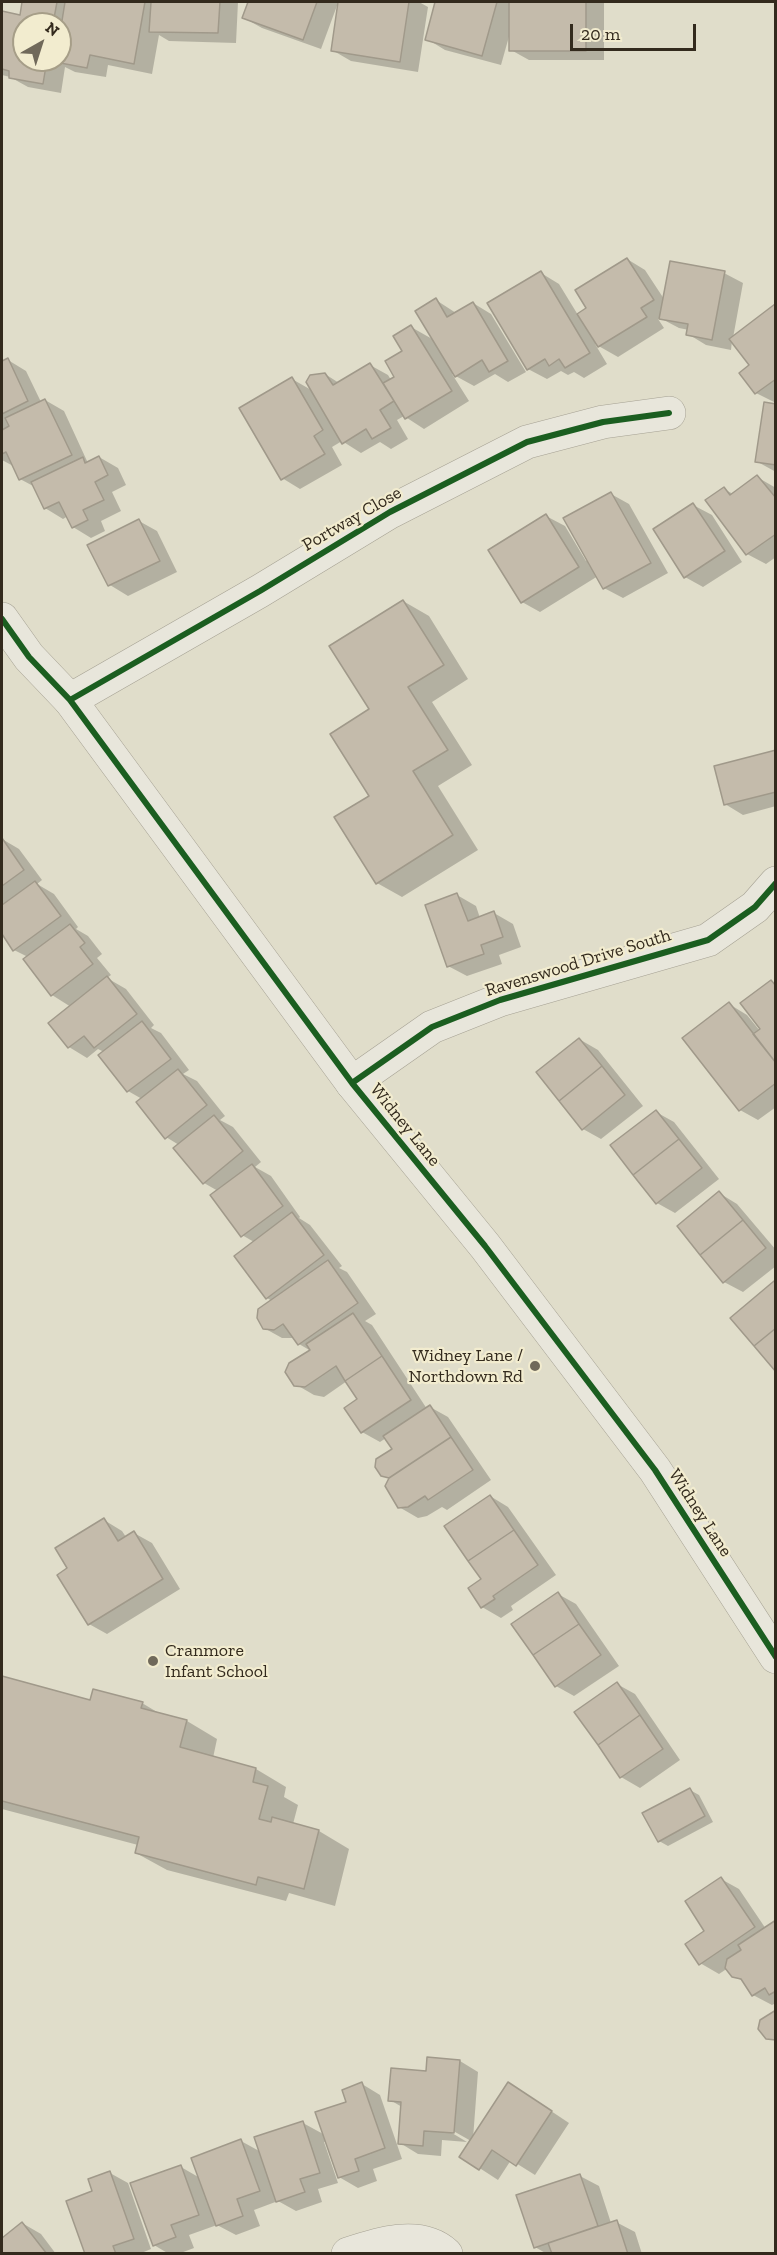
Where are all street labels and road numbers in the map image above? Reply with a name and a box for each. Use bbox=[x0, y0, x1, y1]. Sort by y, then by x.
street label: Portway Close bbox=[299, 482, 405, 556]
street label: Ravenswood Drive South bbox=[483, 924, 673, 1002]
street label: Widney Lane bbox=[365, 1079, 445, 1171]
street label: Widney Lane bbox=[664, 1465, 736, 1561]

